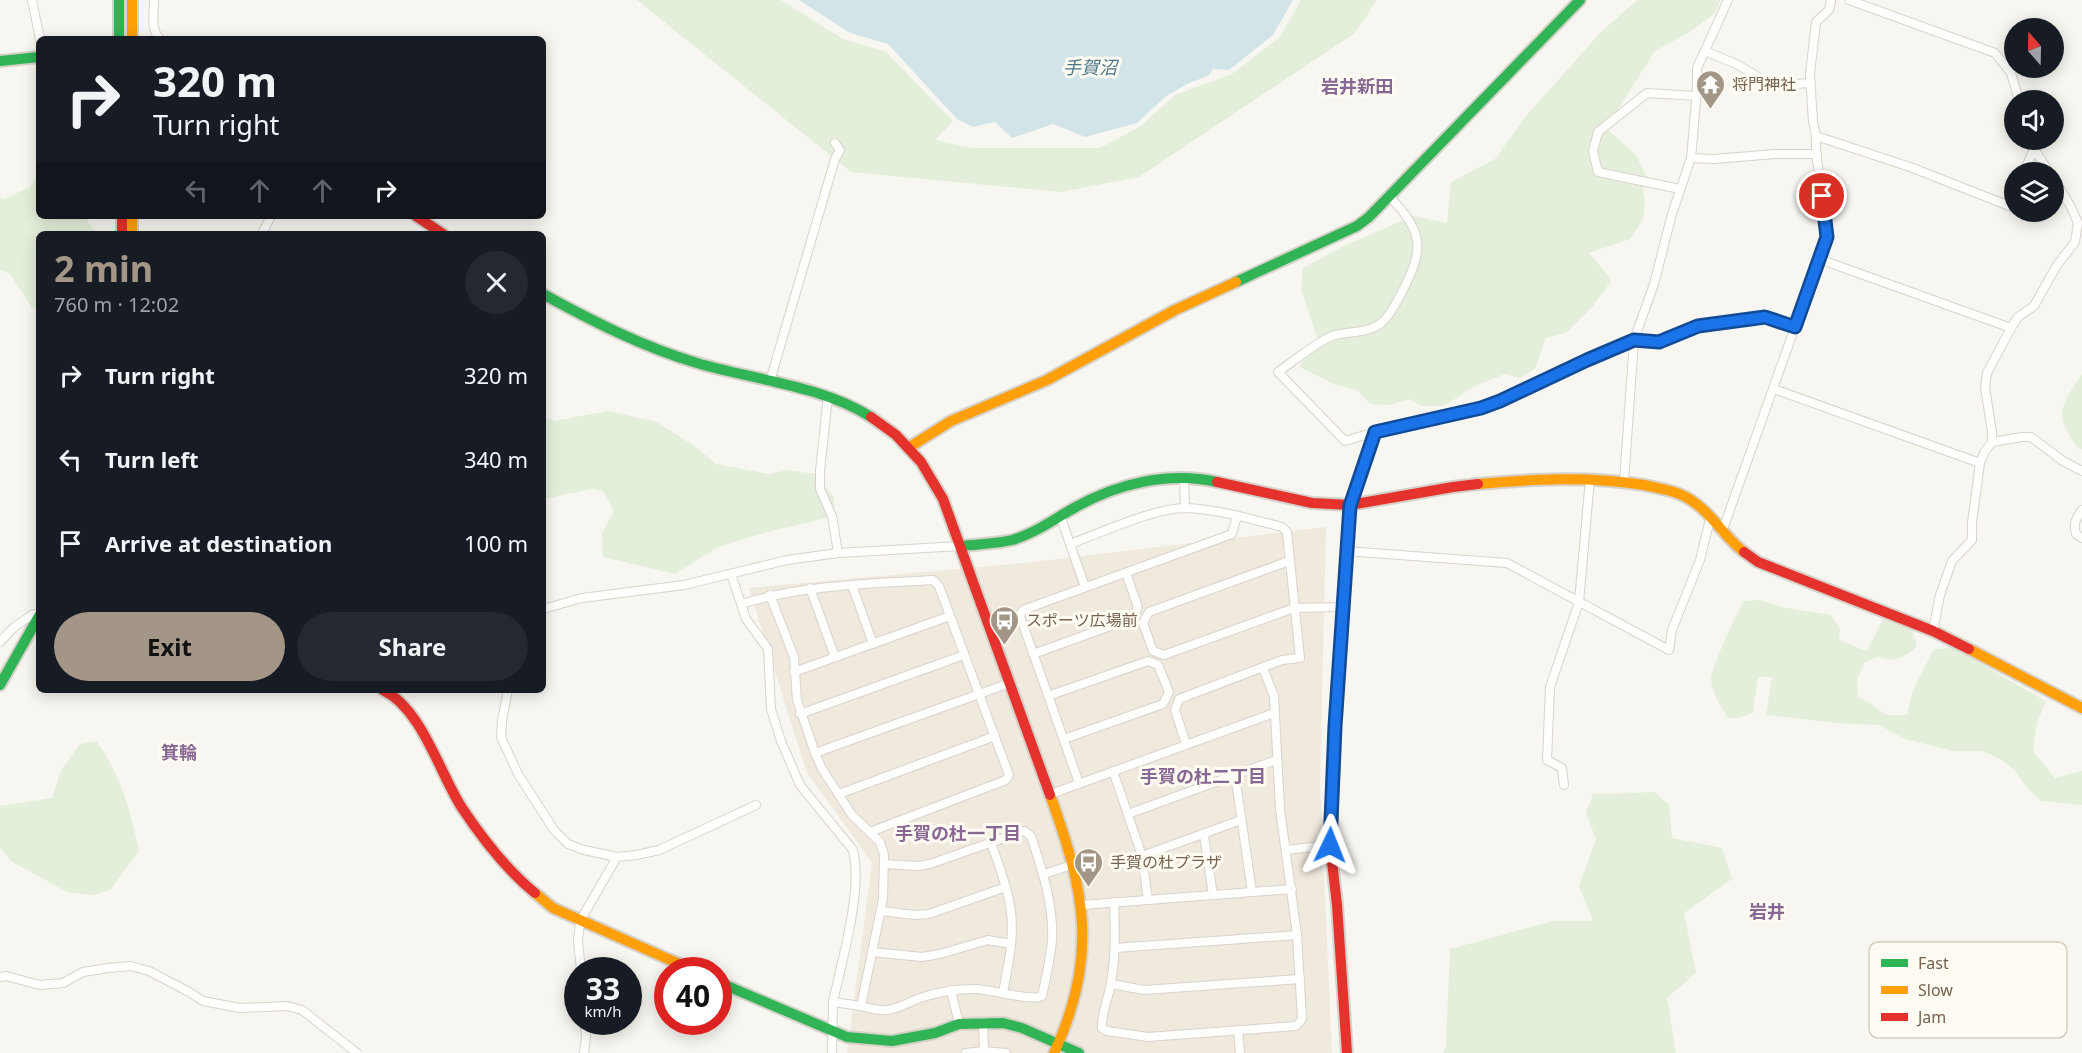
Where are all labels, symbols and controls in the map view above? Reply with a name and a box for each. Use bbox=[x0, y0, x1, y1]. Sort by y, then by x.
north arrow bbox=[2004, 18, 2064, 78]
map controls bbox=[2004, 18, 2064, 222]
text: 320 m bbox=[153, 52, 277, 109]
water label: 手賀沼 bbox=[1063, 55, 1120, 79]
icon: right bbox=[54, 60, 132, 138]
temple icon: 将門神社 bbox=[1695, 68, 1727, 110]
place label: 将門神社 bbox=[1732, 73, 1796, 95]
district label: 岩井新田 bbox=[1321, 74, 1393, 98]
button: sound bbox=[2004, 90, 2064, 150]
text: Turn right bbox=[153, 106, 279, 143]
button: layers bbox=[2004, 162, 2064, 222]
pin bbox=[1796, 170, 1847, 221]
icon: left bbox=[180, 174, 213, 207]
icon: ahead bbox=[243, 174, 276, 207]
icon: ahead bbox=[306, 174, 339, 207]
icon: right bbox=[369, 174, 402, 207]
icon: arrive bbox=[1805, 179, 1838, 212]
text: 2 min bbox=[54, 244, 153, 293]
button: close bbox=[465, 251, 528, 314]
text: 760 m · 12:02 bbox=[54, 291, 179, 318]
icon: right bbox=[54, 359, 87, 392]
text: Turn right bbox=[105, 360, 215, 390]
text: 320 m bbox=[464, 360, 528, 390]
icon: left bbox=[54, 443, 87, 476]
text: Turn left bbox=[105, 444, 199, 474]
text: 340 m bbox=[464, 444, 528, 474]
icon: arrive bbox=[54, 527, 87, 560]
text: Arrive at destination bbox=[105, 528, 332, 558]
text: 100 m bbox=[464, 528, 528, 558]
bus stop icon: スポーツ広場前 bbox=[989, 604, 1021, 646]
place label: スポーツ広場前 bbox=[1026, 609, 1138, 631]
button: Exit bbox=[54, 612, 285, 681]
button: Share bbox=[297, 612, 528, 681]
district label: 箕輪 bbox=[161, 740, 197, 764]
district label: 手賀の杜二丁目 bbox=[1140, 764, 1266, 788]
position arrow bbox=[1298, 813, 1362, 877]
district label: 手賀の杜一丁目 bbox=[895, 821, 1021, 845]
bus stop icon: 手賀の杜プラザ bbox=[1073, 846, 1105, 888]
place label: 手賀の杜プラザ bbox=[1110, 851, 1222, 873]
district label: 岩井 bbox=[1749, 899, 1785, 923]
legend bbox=[1869, 942, 2067, 1038]
text: Fast bbox=[1918, 952, 1949, 974]
speed limit sign: 40 bbox=[654, 957, 732, 1035]
text: 33 bbox=[586, 968, 620, 1009]
text: Slow bbox=[1918, 979, 1953, 1001]
text: km/h bbox=[585, 1001, 621, 1021]
text: Jam bbox=[1916, 1006, 1946, 1028]

